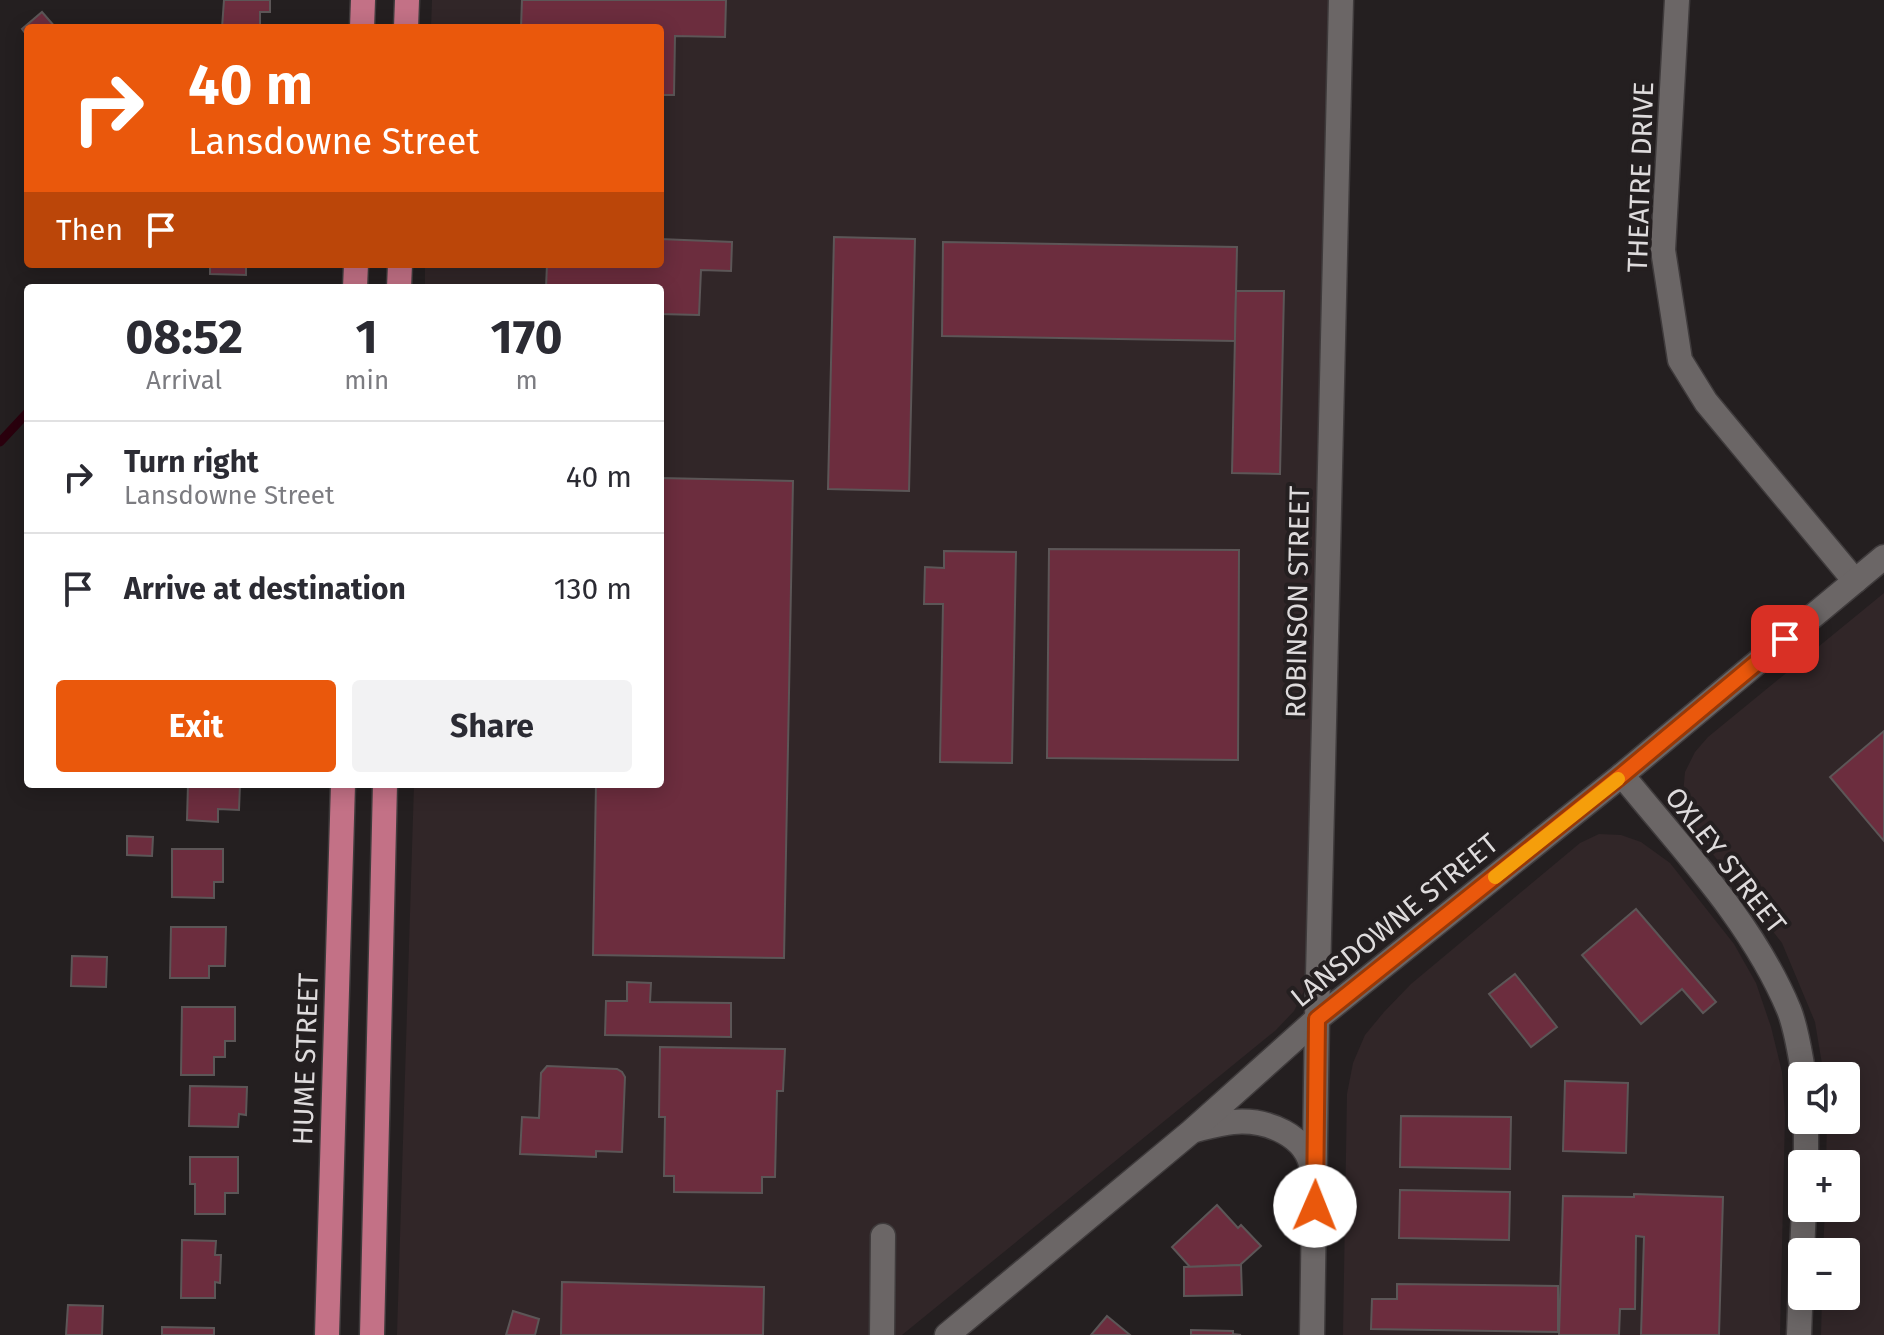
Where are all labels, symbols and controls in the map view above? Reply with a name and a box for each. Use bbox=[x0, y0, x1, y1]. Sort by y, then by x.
text: 40 m bbox=[188, 52, 313, 119]
icon: right bbox=[56, 56, 160, 160]
street label: THEATRE DRIVE bbox=[1621, 81, 1660, 273]
text: Lansdowne Street bbox=[188, 120, 479, 164]
icon: arrive bbox=[139, 208, 183, 252]
text: Then bbox=[56, 212, 123, 248]
text: 08:52 bbox=[125, 308, 243, 366]
text: 1 bbox=[356, 308, 378, 366]
text: 170 bbox=[490, 308, 563, 366]
text: Arrival bbox=[146, 365, 222, 396]
text: min bbox=[344, 365, 389, 396]
text: m bbox=[515, 365, 538, 396]
text: Turn right bbox=[124, 444, 259, 480]
icon: right bbox=[56, 455, 100, 499]
text: 40 m bbox=[566, 459, 632, 495]
text: Lansdowne Street bbox=[124, 480, 334, 511]
street label: ROBINSON STREET bbox=[1279, 485, 1316, 718]
icon: arrive bbox=[56, 567, 100, 611]
text: Arrive at destination bbox=[124, 571, 406, 607]
text: 130 m bbox=[554, 571, 632, 607]
pin bbox=[1751, 605, 1819, 673]
icon: arrive bbox=[1763, 617, 1807, 661]
button: Exit bbox=[56, 680, 336, 772]
button: Share bbox=[352, 680, 632, 772]
street label: OXLEY STREET bbox=[1658, 781, 1793, 940]
street label: LANSDOWNE STREET bbox=[1284, 826, 1505, 1014]
street label: HUME STREET bbox=[286, 972, 325, 1146]
map controls bbox=[1788, 1062, 1860, 1310]
button: sound bbox=[1788, 1062, 1860, 1134]
button: + bbox=[1788, 1150, 1860, 1222]
position arrow bbox=[1273, 1164, 1357, 1248]
button: − bbox=[1788, 1238, 1860, 1310]

